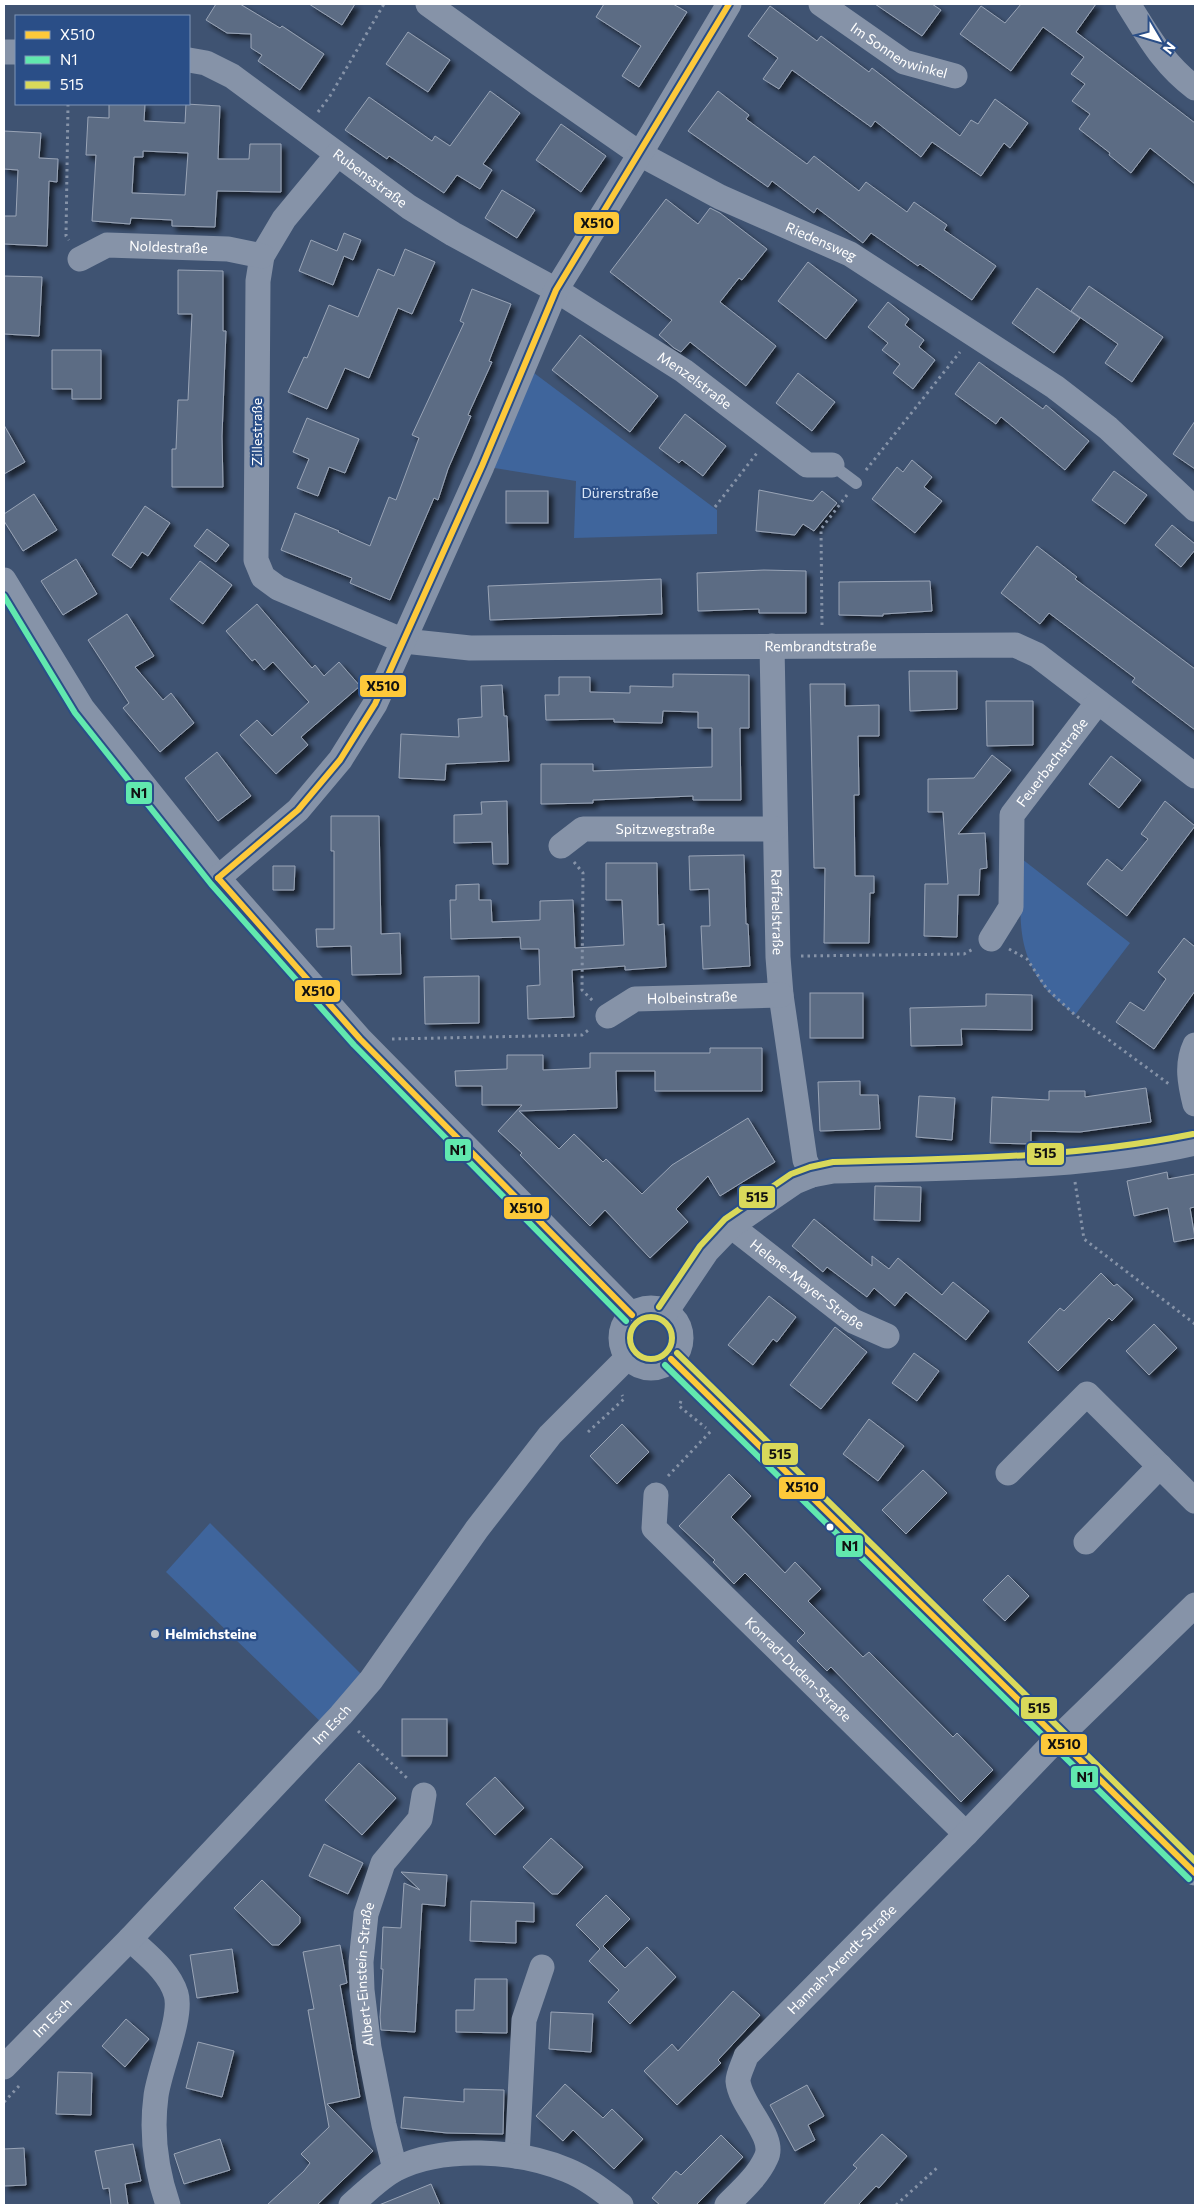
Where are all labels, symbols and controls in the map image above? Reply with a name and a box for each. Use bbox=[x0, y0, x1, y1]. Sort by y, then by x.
legend bbox=[15, 15, 190, 105]
north arrow bbox=[1134, 15, 1184, 65]
street label: Im Sonnenwinkel bbox=[848, 18, 949, 82]
text: X510 bbox=[60, 25, 95, 43]
text: N bbox=[1160, 39, 1180, 58]
text: N1 bbox=[60, 50, 78, 68]
text: 515 bbox=[60, 75, 84, 93]
street label: Rubensstraße bbox=[330, 145, 411, 211]
line badge: X510 bbox=[573, 211, 620, 235]
text: X510 bbox=[580, 214, 614, 231]
street label: Riedensweg bbox=[783, 218, 861, 265]
street label: Noldestraße bbox=[129, 237, 208, 256]
street label: Menzelstraße bbox=[655, 348, 735, 412]
street label: Zillestraße bbox=[248, 398, 265, 466]
park label: Dürerstraße bbox=[582, 484, 658, 501]
street label: Rembrandtstraße bbox=[764, 637, 877, 654]
line badge: X510 bbox=[359, 674, 407, 698]
text: X510 bbox=[366, 677, 400, 694]
street label: Feuerbachstraße bbox=[1012, 714, 1091, 810]
line badge: N1 bbox=[125, 781, 153, 805]
text: N1 bbox=[131, 784, 147, 801]
street label: Spitzwegstraße bbox=[615, 820, 715, 837]
street label: Raffaelstraße bbox=[768, 869, 787, 955]
line badge: X510 bbox=[294, 979, 341, 1003]
text: X510 bbox=[301, 982, 335, 999]
street label: Holbeinstraße bbox=[647, 987, 738, 1007]
line badge: N1 bbox=[444, 1138, 472, 1162]
text: N1 bbox=[450, 1141, 466, 1158]
line badge: 515 bbox=[1026, 1142, 1065, 1166]
text: 515 bbox=[1034, 1144, 1056, 1161]
line badge: 515 bbox=[738, 1185, 776, 1209]
text: 515 bbox=[746, 1188, 768, 1205]
line badge: X510 bbox=[503, 1196, 550, 1220]
text: X510 bbox=[509, 1199, 543, 1216]
street label: Helene-Mayer-Straße bbox=[747, 1235, 867, 1333]
line badge: 515 bbox=[761, 1442, 799, 1466]
text: 515 bbox=[769, 1445, 791, 1462]
line badge: X510 bbox=[778, 1476, 826, 1500]
text: X510 bbox=[785, 1478, 819, 1495]
unlabelled marker bbox=[825, 1522, 835, 1532]
line badge: N1 bbox=[835, 1534, 864, 1558]
text: N1 bbox=[842, 1537, 858, 1554]
street label: Konrad-Duden-Straße bbox=[742, 1613, 855, 1725]
place label: Helmichsteine bbox=[165, 1625, 257, 1642]
marker: Helmichsteine bbox=[149, 1628, 161, 1640]
line badge: 515 bbox=[1020, 1696, 1058, 1720]
text: 515 bbox=[1028, 1699, 1050, 1716]
street label: Im Esch bbox=[309, 1701, 354, 1748]
line badge: X510 bbox=[1040, 1733, 1088, 1756]
text: X510 bbox=[1047, 1735, 1081, 1752]
line badge: N1 bbox=[1070, 1765, 1099, 1789]
text: N1 bbox=[1077, 1768, 1093, 1785]
street label: Albert-Einstein-Straße bbox=[352, 1900, 377, 2048]
street label: Hannah-Arendt-Straße bbox=[783, 1901, 899, 2017]
street label: Im Esch bbox=[29, 1994, 75, 2041]

